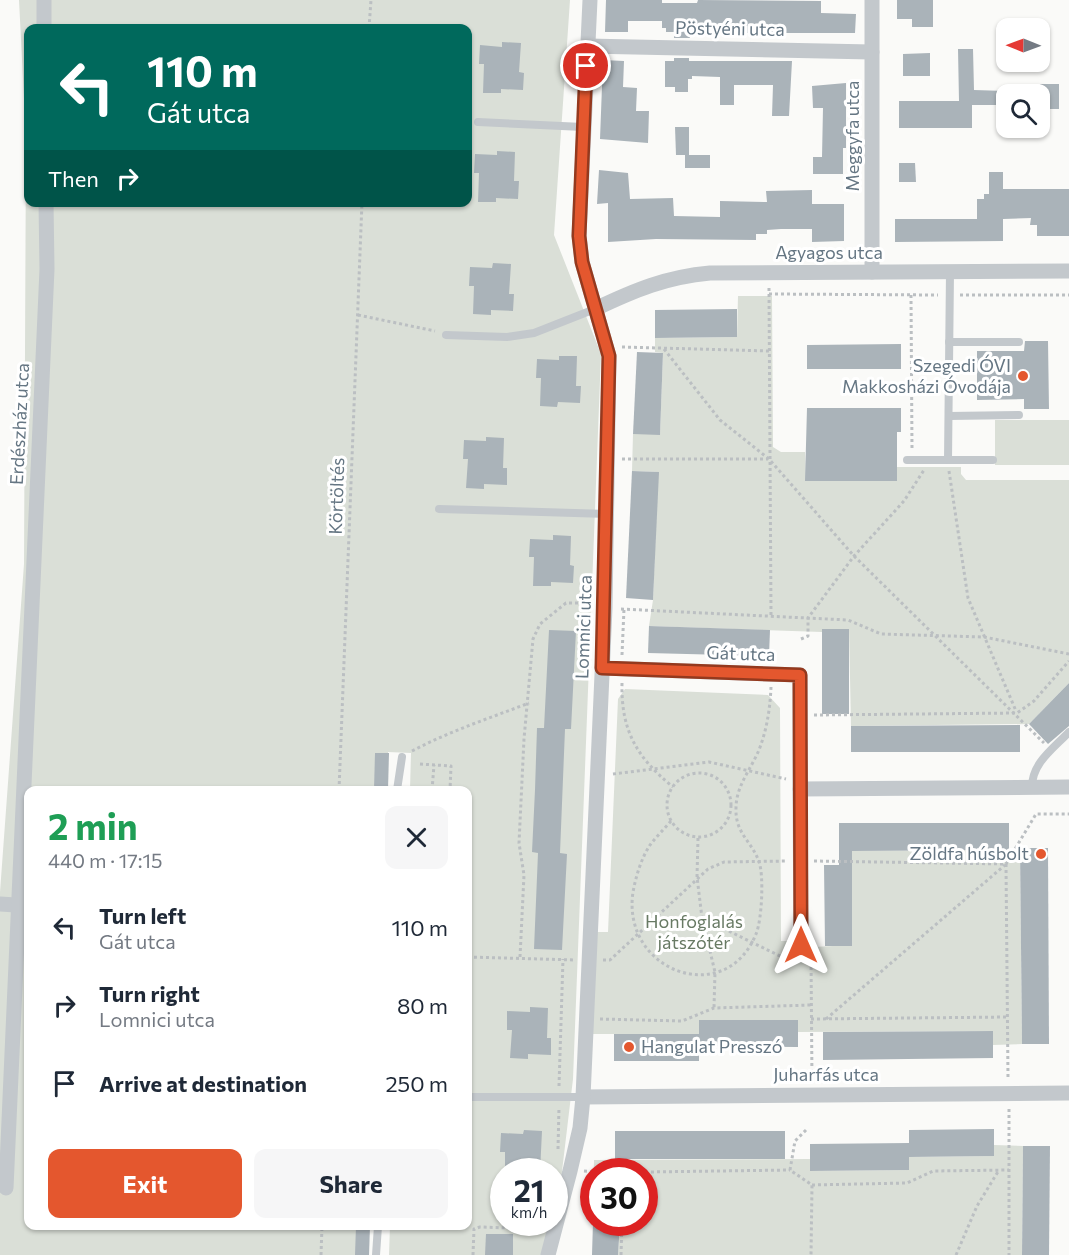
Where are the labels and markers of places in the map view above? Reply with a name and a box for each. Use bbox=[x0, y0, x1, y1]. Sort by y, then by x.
pin bbox=[560, 40, 611, 91]
place label: Szegedi ÓVI Makkosházi Óvodája bbox=[842, 354, 1011, 397]
marker: Szegedi ÓVI Makkosházi Óvodája bbox=[1016, 369, 1030, 383]
place label: Zöldfa húsbolt bbox=[909, 842, 1029, 864]
marker: Zöldfa húsbolt bbox=[1034, 847, 1048, 861]
place label: Hangulat Presszó bbox=[641, 1035, 783, 1057]
marker: Hangulat Presszó bbox=[622, 1040, 636, 1054]

